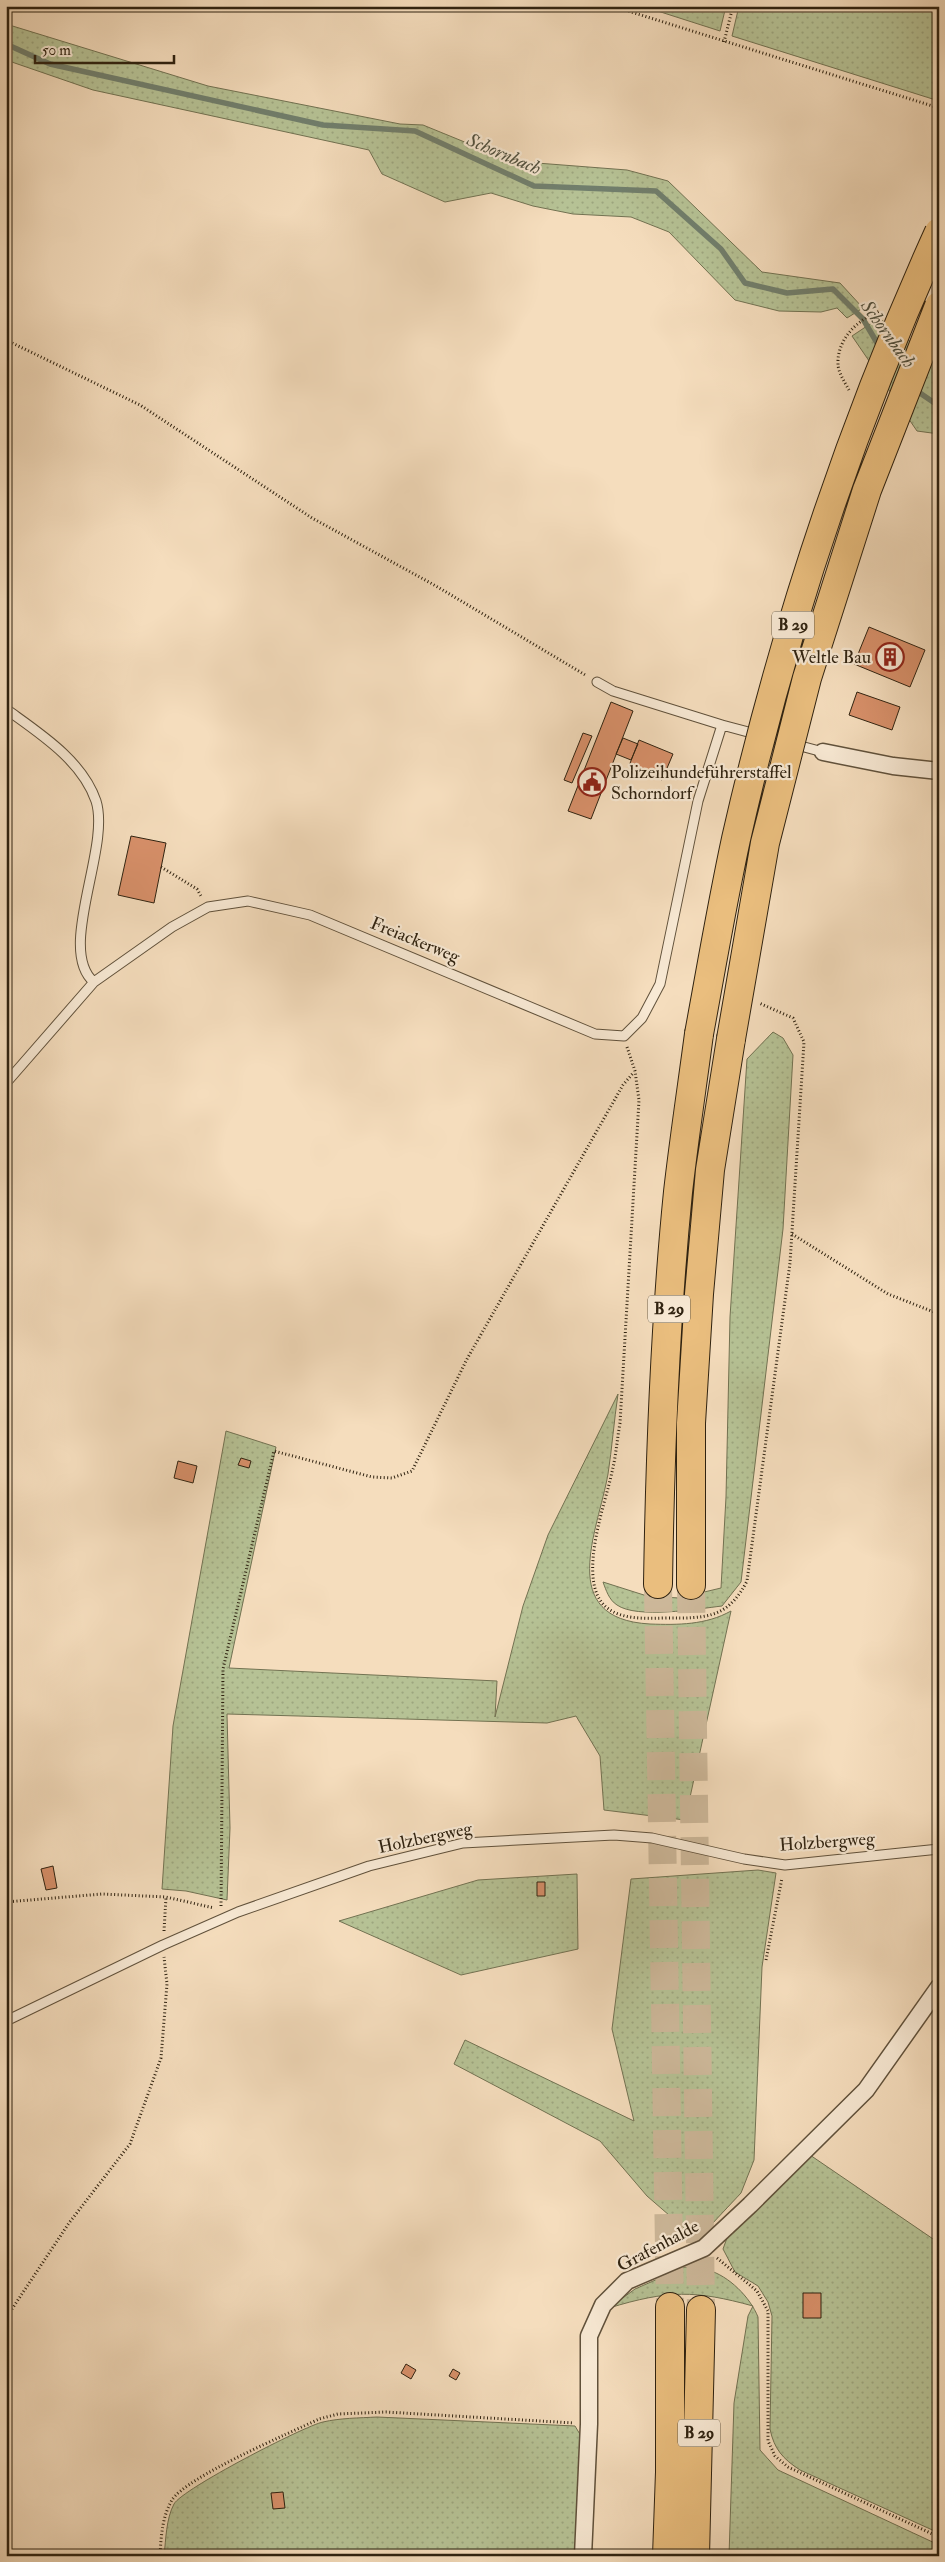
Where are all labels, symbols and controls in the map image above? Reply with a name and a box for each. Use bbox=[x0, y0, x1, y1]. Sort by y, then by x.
scale bar bbox=[35, 32, 174, 64]
text: 50 m bbox=[42, 41, 71, 60]
water label: Schornbach bbox=[462, 127, 545, 180]
water label: Schornbach bbox=[855, 294, 921, 373]
road number: B 29 bbox=[772, 612, 814, 638]
building icon: Weltle Bau bbox=[875, 642, 905, 672]
place label: Weltle Bau bbox=[791, 646, 871, 669]
place label: Polizeihundeführerstaffel Schorndorf bbox=[611, 761, 792, 805]
public building icon: Polizeihundeführerstaffel Schorndorf bbox=[577, 767, 607, 797]
street label: Freiackerweg bbox=[367, 912, 464, 969]
road number: B 29 bbox=[648, 1296, 690, 1322]
street label: Holzbergweg bbox=[376, 1817, 475, 1859]
street label: Holzbergweg bbox=[779, 1827, 877, 1857]
street label: Grafenhalde bbox=[613, 2215, 703, 2277]
road number: B 29 bbox=[678, 2420, 720, 2446]

